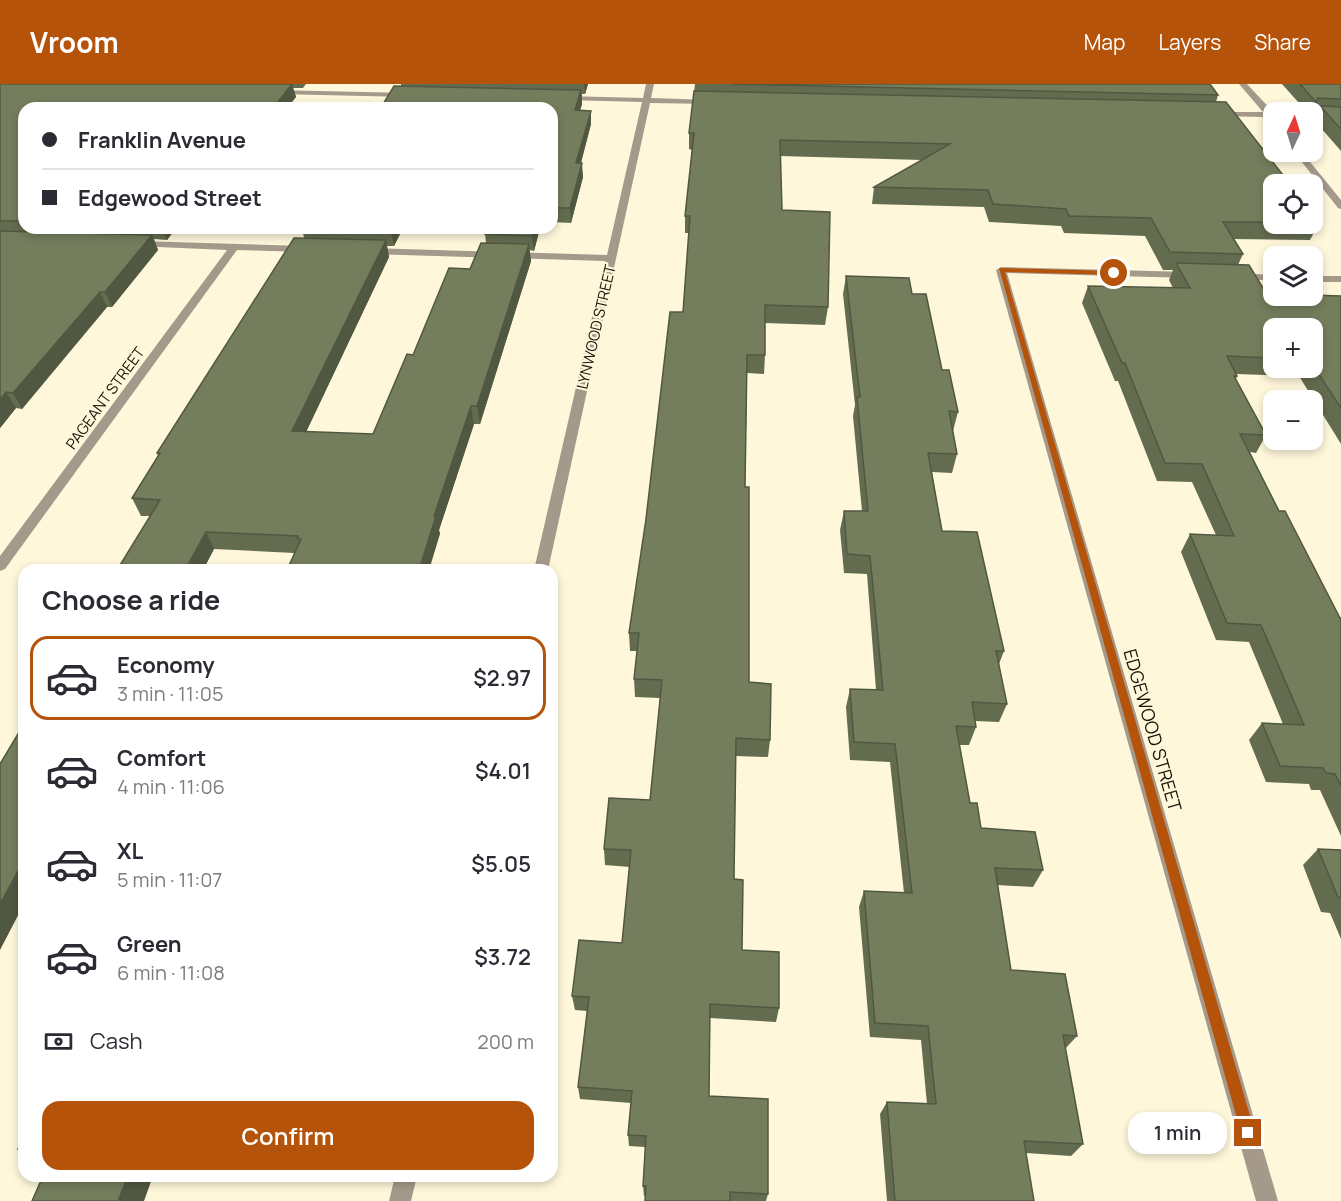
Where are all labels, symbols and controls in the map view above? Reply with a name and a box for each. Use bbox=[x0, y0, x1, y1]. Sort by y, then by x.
text: Vroom bbox=[30, 23, 119, 61]
text: Map bbox=[1084, 28, 1125, 56]
text: Layers bbox=[1158, 28, 1221, 56]
text: Share bbox=[1254, 28, 1311, 56]
north arrow bbox=[1263, 102, 1323, 162]
map controls bbox=[1263, 102, 1323, 450]
text: Franklin Avenue bbox=[78, 125, 246, 155]
button: locate bbox=[1263, 174, 1323, 234]
text: Edgewood Street bbox=[78, 183, 262, 213]
button: layers bbox=[1263, 246, 1323, 306]
route start bbox=[1100, 259, 1127, 286]
street label: LYNWOOD STREET bbox=[571, 263, 621, 391]
button: + bbox=[1263, 318, 1323, 378]
street label: PAGEANT STREET bbox=[61, 343, 149, 453]
button: − bbox=[1263, 390, 1323, 450]
text: Choose a ride bbox=[42, 581, 220, 618]
street label: EDGEWOOD STREET bbox=[1118, 646, 1188, 814]
text: Economy bbox=[117, 650, 215, 680]
icon: car bbox=[45, 651, 99, 705]
text: $2.97 bbox=[473, 663, 531, 693]
text: 3 min · 11:05 bbox=[117, 680, 223, 707]
text: Comfort bbox=[117, 743, 206, 773]
icon: car bbox=[45, 744, 99, 798]
text: $4.01 bbox=[475, 756, 531, 786]
text: 4 min · 11:06 bbox=[117, 773, 225, 800]
text: XL bbox=[117, 836, 143, 866]
icon: car bbox=[45, 837, 99, 891]
text: $5.05 bbox=[471, 849, 531, 879]
text: 5 min · 11:07 bbox=[117, 866, 222, 893]
text: Green bbox=[117, 929, 182, 959]
icon: car bbox=[45, 930, 99, 984]
text: $3.72 bbox=[474, 942, 531, 972]
text: 6 min · 11:08 bbox=[117, 959, 225, 986]
icon: cash bbox=[42, 1025, 75, 1058]
text: Cash bbox=[90, 1026, 143, 1056]
text: 200 m bbox=[477, 1028, 534, 1055]
button: Confirm bbox=[42, 1101, 534, 1170]
callout: 1 min bbox=[1128, 1112, 1227, 1154]
text: 1 min bbox=[1154, 1119, 1201, 1146]
route end bbox=[1234, 1119, 1261, 1146]

